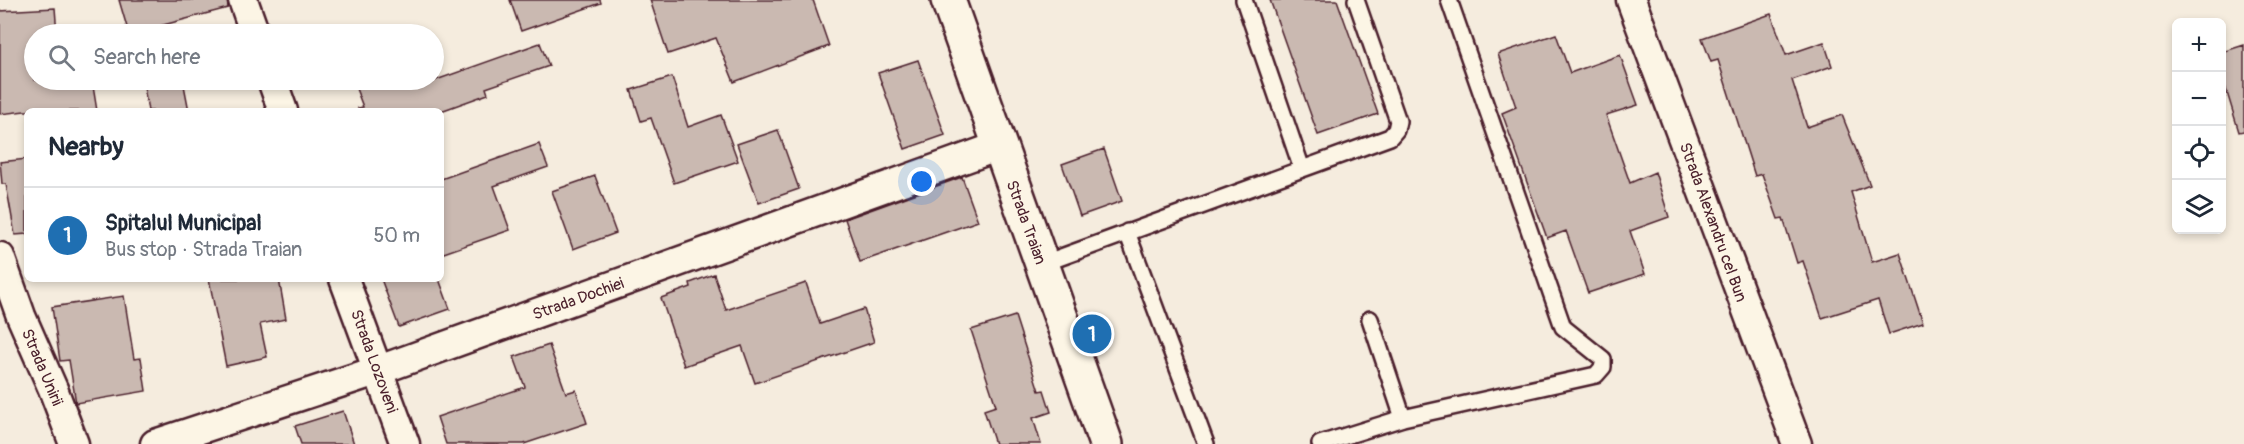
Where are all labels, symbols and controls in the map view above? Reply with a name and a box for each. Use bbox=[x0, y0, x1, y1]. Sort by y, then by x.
map controls bbox=[2172, 18, 2226, 234]
button: + bbox=[2172, 18, 2226, 72]
search box bbox=[24, 24, 444, 90]
icon: search bbox=[45, 41, 78, 74]
text: Search here bbox=[93, 43, 200, 71]
button: − bbox=[2172, 72, 2226, 126]
button: locate bbox=[2172, 126, 2226, 180]
text: Nearby bbox=[48, 131, 124, 163]
street label: Strada Alexandru cel Bun bbox=[1675, 140, 1751, 305]
your location bbox=[907, 167, 936, 196]
street label: Strada Traian bbox=[1002, 178, 1051, 267]
button: layers bbox=[2172, 180, 2226, 234]
text: Spitalul Municipal bbox=[105, 209, 262, 237]
text: 1 bbox=[64, 223, 71, 248]
text: 50 m bbox=[373, 223, 420, 248]
text: Bus stop · Strada Traian bbox=[105, 237, 302, 262]
street label: Strada Dochiei bbox=[530, 273, 627, 325]
street label: Strada Lozoveni bbox=[346, 307, 402, 416]
pin: 1 bbox=[1072, 312, 1112, 356]
street label: Strada Unirii bbox=[17, 326, 67, 409]

